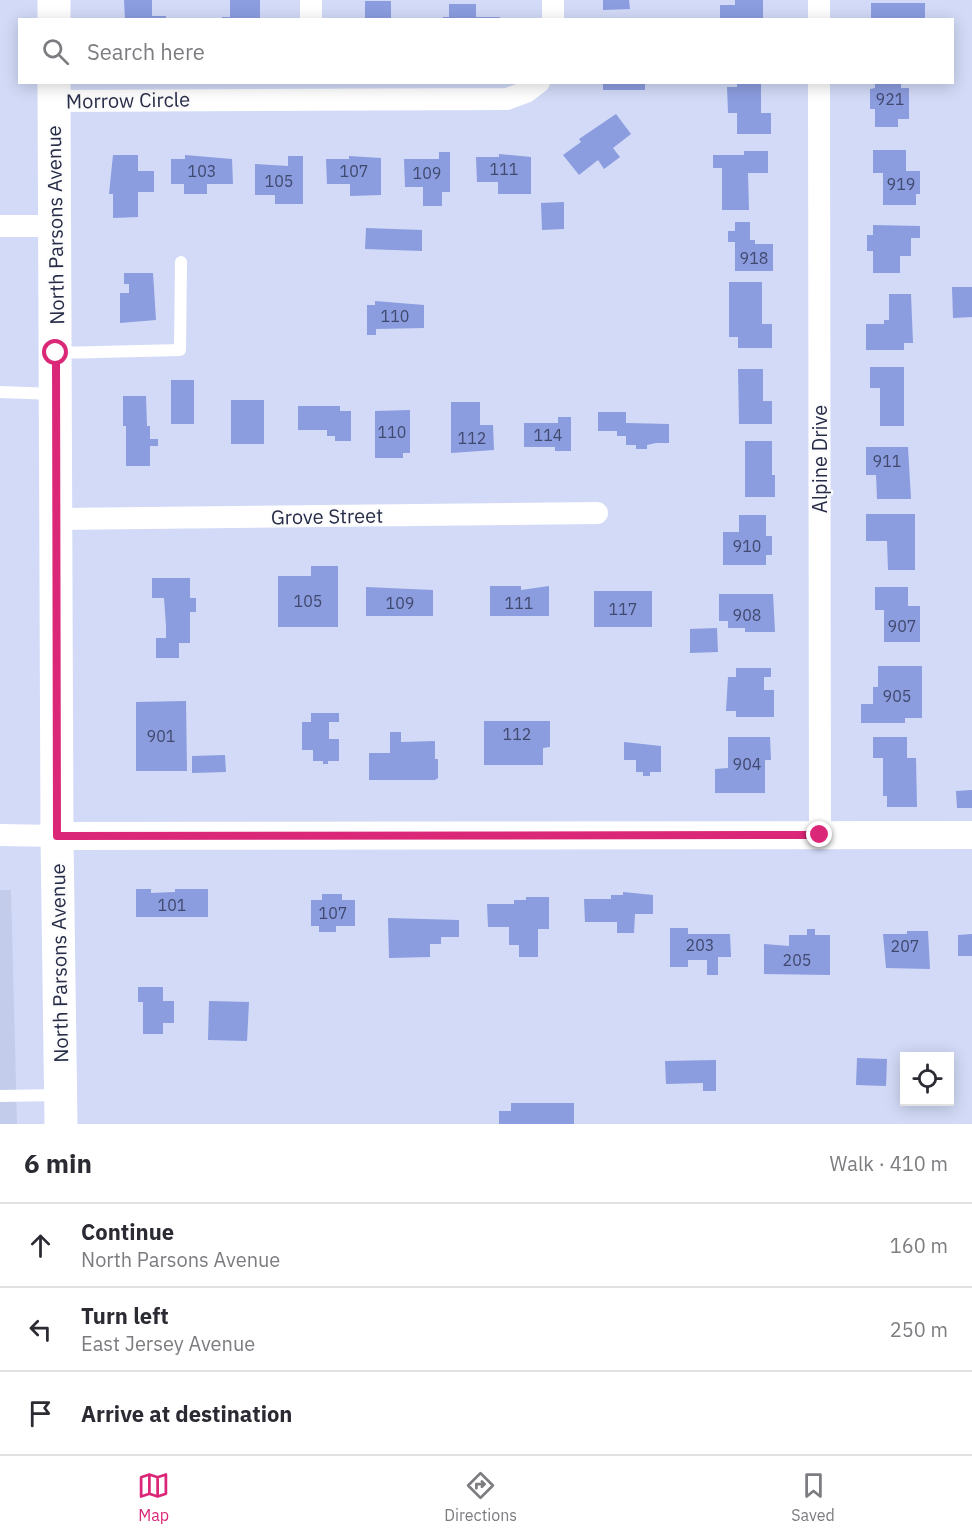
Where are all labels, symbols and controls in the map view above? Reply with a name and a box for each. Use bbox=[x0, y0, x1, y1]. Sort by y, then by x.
search box bbox=[18, 18, 954, 84]
icon: search bbox=[39, 35, 72, 68]
text: Search here bbox=[87, 37, 205, 66]
street label: Morrow Circle bbox=[66, 85, 190, 115]
house number: 921 bbox=[876, 89, 904, 109]
street label: North Parsons Avenue bbox=[40, 125, 70, 325]
house number: 111 bbox=[490, 159, 518, 179]
house number: 103 bbox=[188, 161, 216, 181]
house number: 107 bbox=[340, 161, 368, 181]
house number: 109 bbox=[413, 163, 441, 183]
house number: 105 bbox=[265, 171, 293, 191]
house number: 919 bbox=[887, 174, 915, 194]
house number: 918 bbox=[740, 248, 768, 268]
house number: 110 bbox=[381, 306, 409, 326]
route start bbox=[42, 339, 68, 365]
street label: Alpine Drive bbox=[806, 405, 833, 513]
house number: 110 bbox=[378, 422, 406, 442]
house number: 114 bbox=[534, 425, 562, 445]
house number: 112 bbox=[458, 428, 486, 448]
house number: 911 bbox=[873, 451, 901, 471]
street label: Grove Street bbox=[271, 502, 383, 530]
house number: 910 bbox=[733, 536, 761, 556]
house number: 105 bbox=[294, 591, 322, 611]
house number: 109 bbox=[386, 593, 414, 613]
house number: 111 bbox=[505, 593, 533, 613]
house number: 117 bbox=[609, 599, 637, 619]
house number: 908 bbox=[733, 605, 761, 625]
house number: 907 bbox=[888, 616, 916, 636]
house number: 905 bbox=[883, 686, 911, 706]
house number: 112 bbox=[503, 724, 531, 744]
house number: 901 bbox=[147, 726, 175, 746]
house number: 904 bbox=[733, 754, 761, 774]
route end bbox=[806, 821, 832, 847]
street label: North Parsons Avenue bbox=[44, 863, 74, 1063]
house number: 101 bbox=[158, 895, 186, 915]
house number: 107 bbox=[319, 903, 347, 923]
house number: 203 bbox=[686, 935, 714, 955]
house number: 207 bbox=[891, 936, 919, 956]
house number: 205 bbox=[783, 950, 811, 970]
map controls bbox=[900, 1052, 954, 1106]
button: locate bbox=[900, 1052, 954, 1106]
text: 6 min bbox=[24, 1146, 92, 1180]
text: Walk · 410 m bbox=[830, 1150, 948, 1177]
text: Continue bbox=[81, 1217, 174, 1246]
icon: ahead bbox=[24, 1229, 57, 1262]
text: 160 m bbox=[890, 1232, 948, 1259]
text: North Parsons Avenue bbox=[81, 1246, 280, 1273]
text: Turn left bbox=[81, 1301, 169, 1330]
icon: left bbox=[24, 1313, 57, 1346]
text: 250 m bbox=[890, 1316, 948, 1343]
text: East Jersey Avenue bbox=[81, 1330, 255, 1357]
icon: arrive bbox=[24, 1397, 57, 1430]
text: Arrive at destination bbox=[81, 1399, 292, 1428]
tab: Map bbox=[137, 1469, 170, 1525]
tab: Directions bbox=[444, 1469, 517, 1525]
tab: Saved bbox=[791, 1469, 835, 1525]

